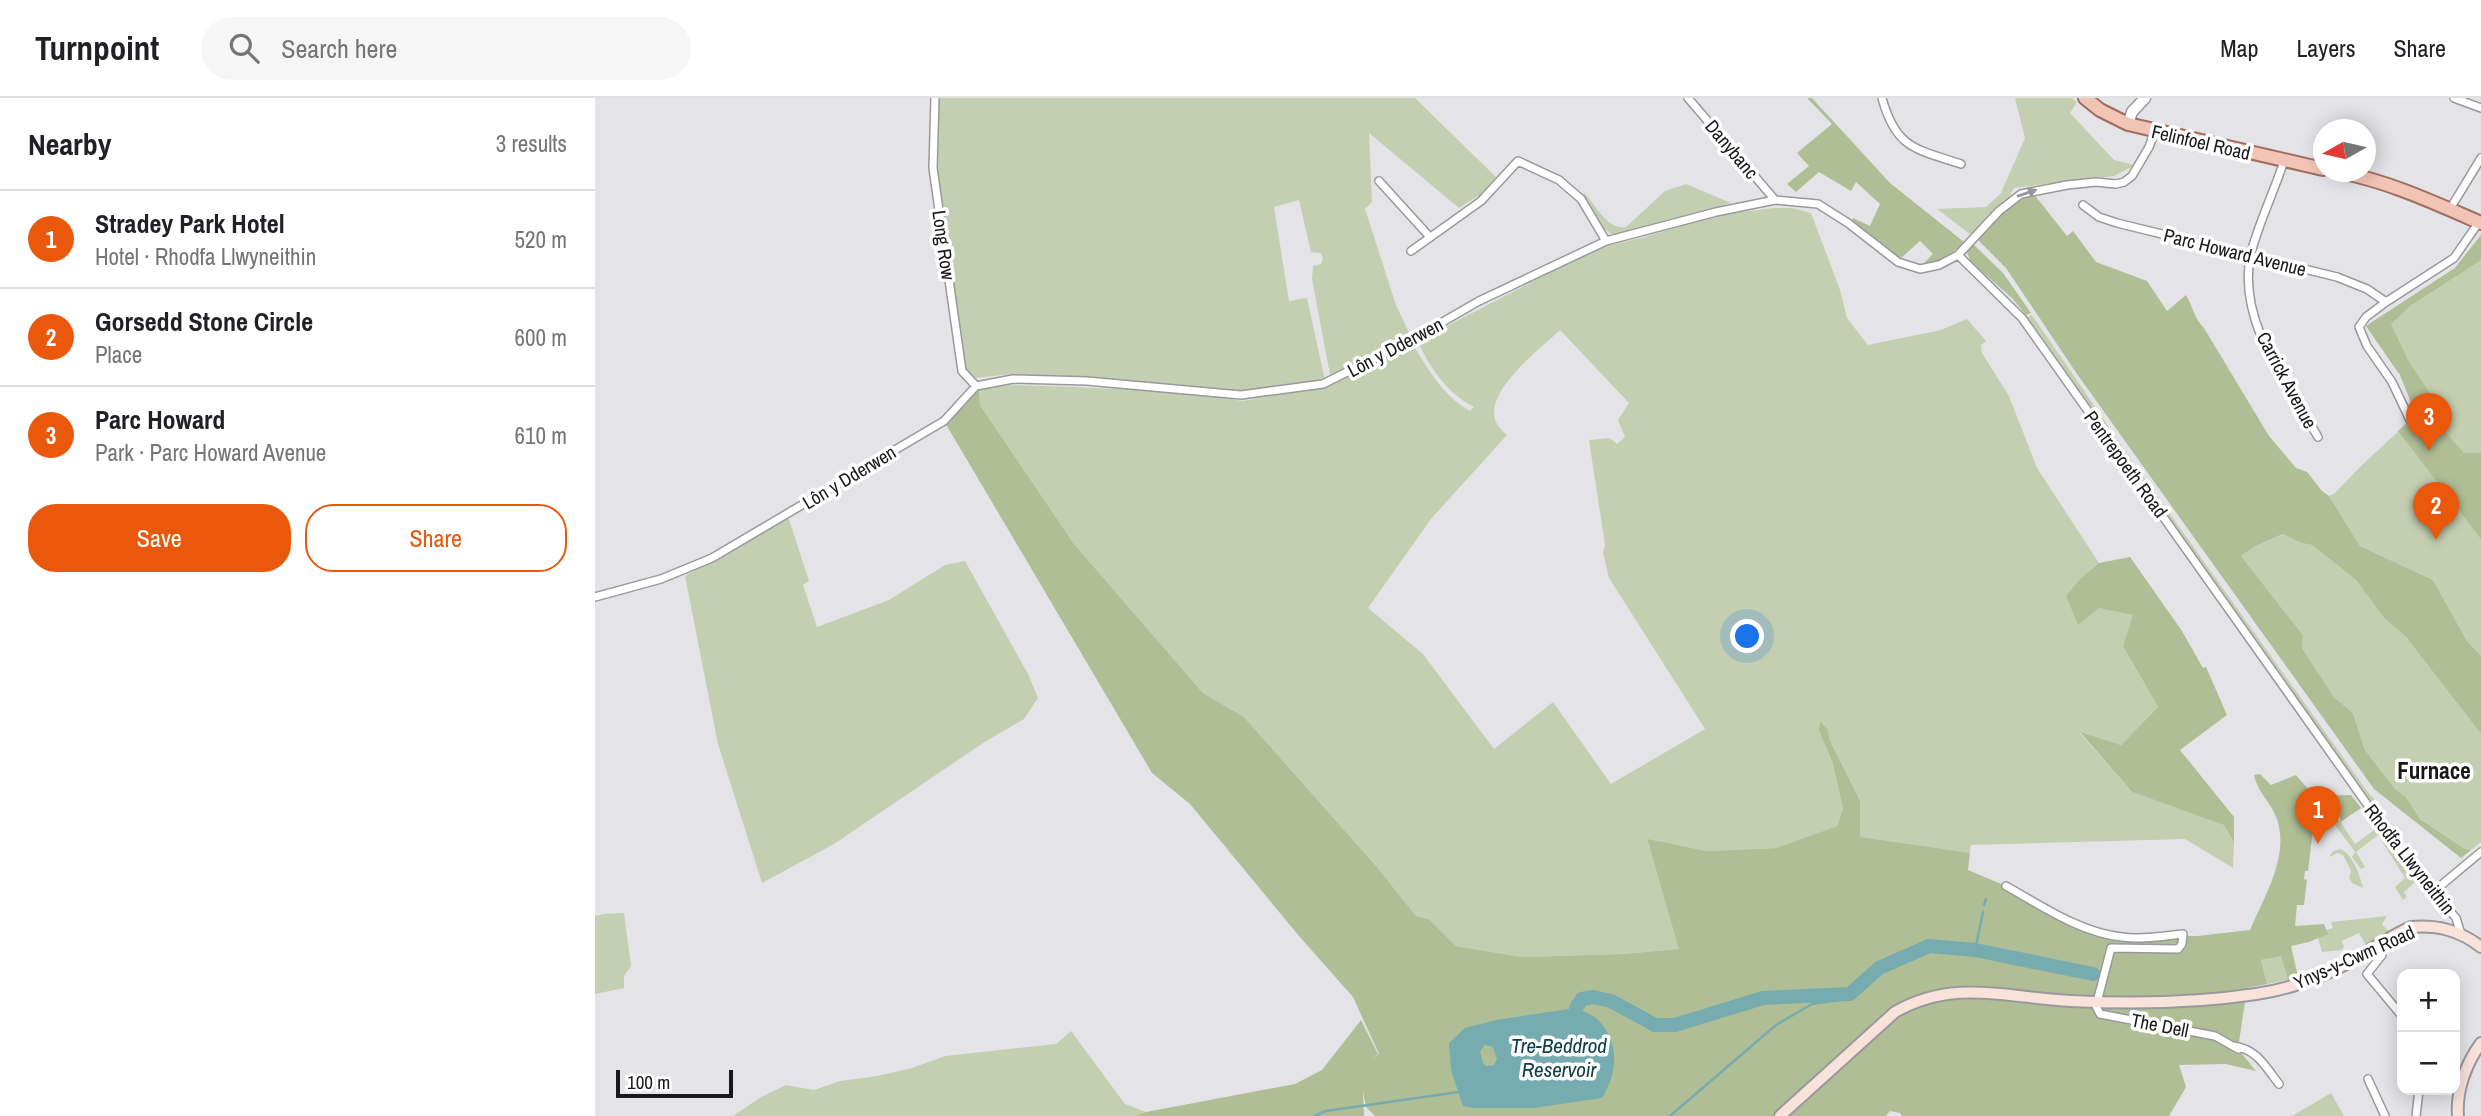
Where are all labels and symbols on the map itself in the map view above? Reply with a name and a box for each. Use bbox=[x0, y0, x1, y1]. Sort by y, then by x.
street label: Danybanc bbox=[1699, 114, 1765, 184]
street label: Felinfoel Road bbox=[2149, 118, 2253, 166]
north arrow bbox=[2313, 119, 2376, 182]
one-way arrow bbox=[2017, 187, 2038, 198]
street label: Long Row bbox=[926, 208, 962, 282]
street label: Parc Howard Avenue bbox=[2161, 222, 2309, 282]
street label: Lôn y Dderwen bbox=[1343, 311, 1447, 383]
street label: Carrick Avenue bbox=[2251, 327, 2323, 433]
pin: 3 bbox=[2406, 393, 2452, 451]
street label: Pentrepoeth Road bbox=[2078, 405, 2174, 523]
street label: Lôn y Dderwen bbox=[797, 439, 901, 515]
pin: 2 bbox=[2413, 482, 2459, 540]
your location bbox=[1730, 619, 1764, 653]
district label: Furnace bbox=[2397, 755, 2471, 786]
pin: 1 bbox=[2295, 786, 2341, 844]
street label: Rhodfa Llwyneithin bbox=[2359, 798, 2461, 920]
street label: Ynys-y-Cwm Road bbox=[2289, 919, 2419, 995]
street label: The Dell bbox=[2129, 1007, 2191, 1043]
water label: Tre-Beddrod Reservoir bbox=[1511, 1031, 1607, 1084]
scale bar bbox=[616, 1067, 733, 1099]

